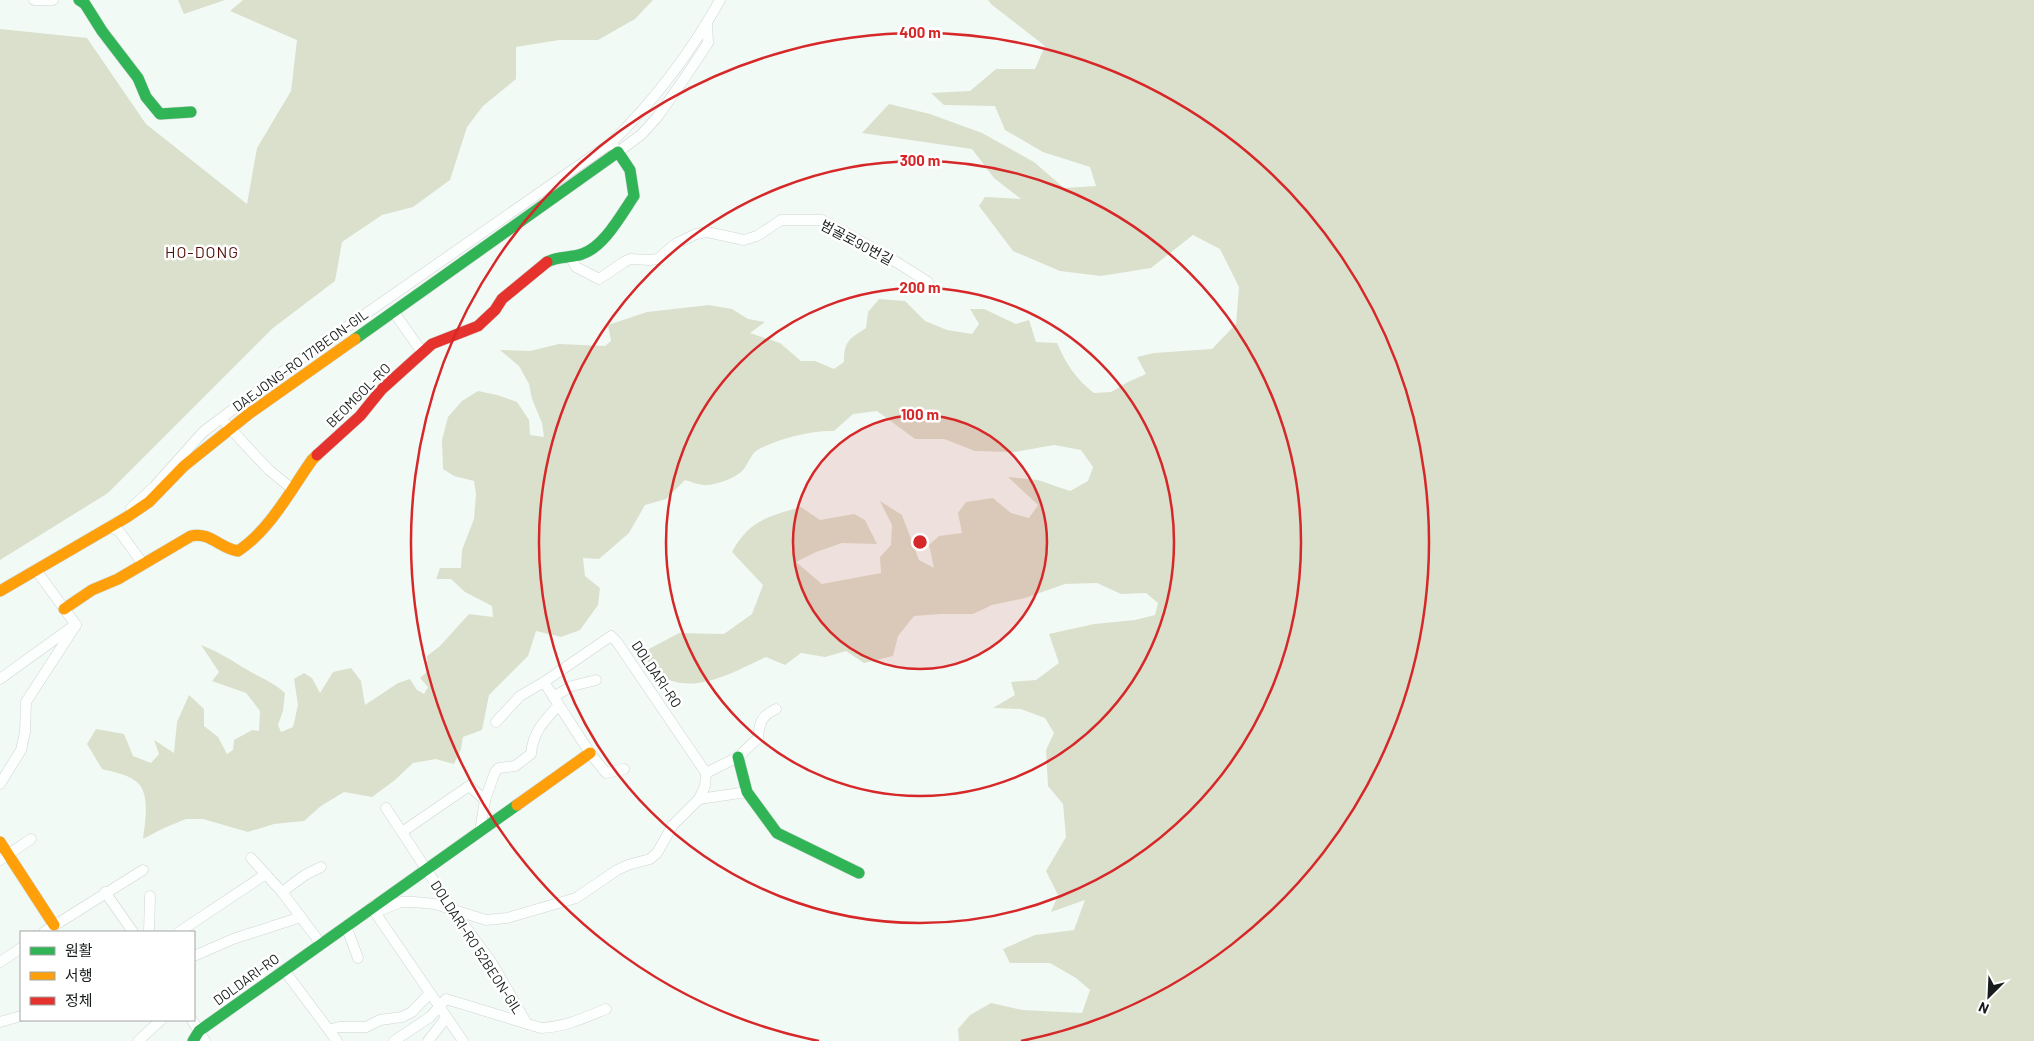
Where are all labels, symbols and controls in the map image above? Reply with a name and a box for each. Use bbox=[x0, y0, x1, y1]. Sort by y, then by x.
text: 400 m bbox=[899, 23, 941, 41]
text: 300 m bbox=[900, 151, 940, 169]
street label: 범골로90번길 bbox=[818, 216, 896, 268]
district label: HO-DONG bbox=[165, 242, 239, 261]
text: 200 m bbox=[899, 278, 941, 296]
street label: DAEJONG-RO 171BEON-GIL bbox=[229, 305, 371, 415]
street label: BEOMGOL-RO bbox=[322, 359, 394, 431]
text: 100 m bbox=[901, 405, 939, 423]
centre of rings bbox=[911, 533, 929, 551]
street label: DOLDARI-RO bbox=[628, 637, 686, 711]
street label: DOLDARI-RO 52BEON-GIL bbox=[427, 877, 527, 1017]
legend bbox=[20, 931, 195, 1021]
text: 원활 bbox=[65, 941, 93, 959]
street label: DOLDARI-RO bbox=[210, 949, 282, 1009]
text: 서행 bbox=[65, 966, 93, 984]
north arrow bbox=[1964, 971, 2014, 1021]
text: 정체 bbox=[65, 991, 93, 1009]
text: N bbox=[1976, 999, 1991, 1018]

